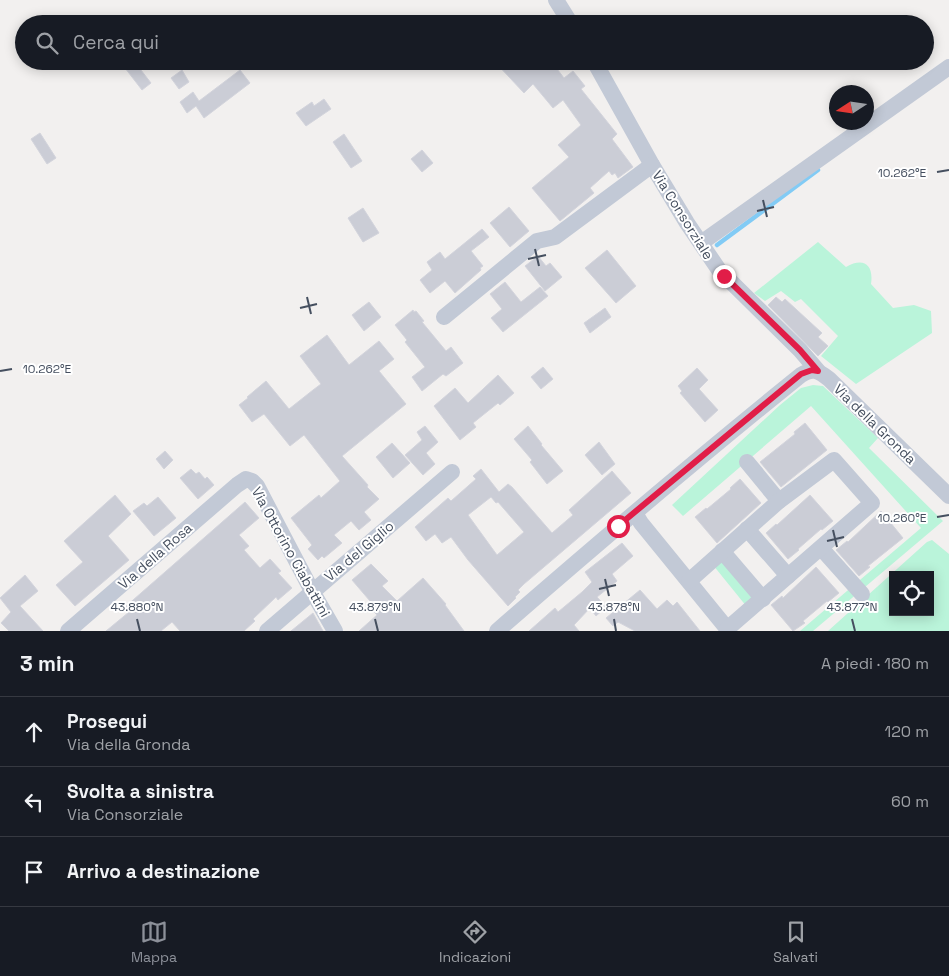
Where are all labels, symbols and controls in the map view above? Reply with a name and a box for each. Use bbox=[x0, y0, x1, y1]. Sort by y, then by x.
search box bbox=[15, 15, 934, 70]
icon: search bbox=[33, 29, 61, 57]
text: Cerca qui bbox=[73, 30, 159, 55]
north arrow bbox=[829, 85, 874, 130]
text: 10.262°E bbox=[878, 165, 927, 181]
street label: Via Consorziale bbox=[648, 167, 718, 263]
route end bbox=[713, 265, 736, 288]
text: 10.262°E bbox=[23, 361, 72, 377]
street label: Via della Gronda bbox=[830, 380, 920, 468]
street label: Via Ottorino Ciabattini bbox=[248, 484, 334, 620]
text: 10.260°E bbox=[877, 510, 927, 526]
route start bbox=[607, 515, 630, 538]
street label: Via del Giglio bbox=[321, 517, 397, 585]
street label: Via della Rosa bbox=[114, 519, 196, 593]
map controls bbox=[889, 571, 934, 616]
button: locate bbox=[889, 571, 934, 616]
text: 43.880°N bbox=[111, 599, 163, 615]
text: 43.879°N bbox=[349, 599, 401, 615]
text: 43.878°N bbox=[588, 599, 640, 615]
text: 43.877°N bbox=[826, 599, 878, 615]
text: 3 min bbox=[20, 650, 75, 677]
text: A piedi · 180 m bbox=[821, 653, 929, 674]
text: Prosegui bbox=[67, 709, 147, 734]
icon: ahead bbox=[20, 718, 48, 746]
text: 120 m bbox=[885, 721, 929, 742]
text: Via della Gronda bbox=[67, 734, 191, 755]
text: Svolta a sinistra bbox=[67, 779, 214, 804]
icon: left bbox=[20, 788, 48, 816]
text: 60 m bbox=[891, 791, 929, 812]
text: Via Consorziale bbox=[67, 804, 183, 825]
icon: arrive bbox=[20, 858, 48, 886]
text: Arrivo a destinazione bbox=[67, 859, 260, 884]
tab: Mappa bbox=[131, 918, 177, 966]
tab: Indicazioni bbox=[439, 918, 511, 966]
tab: Salvati bbox=[773, 918, 818, 966]

